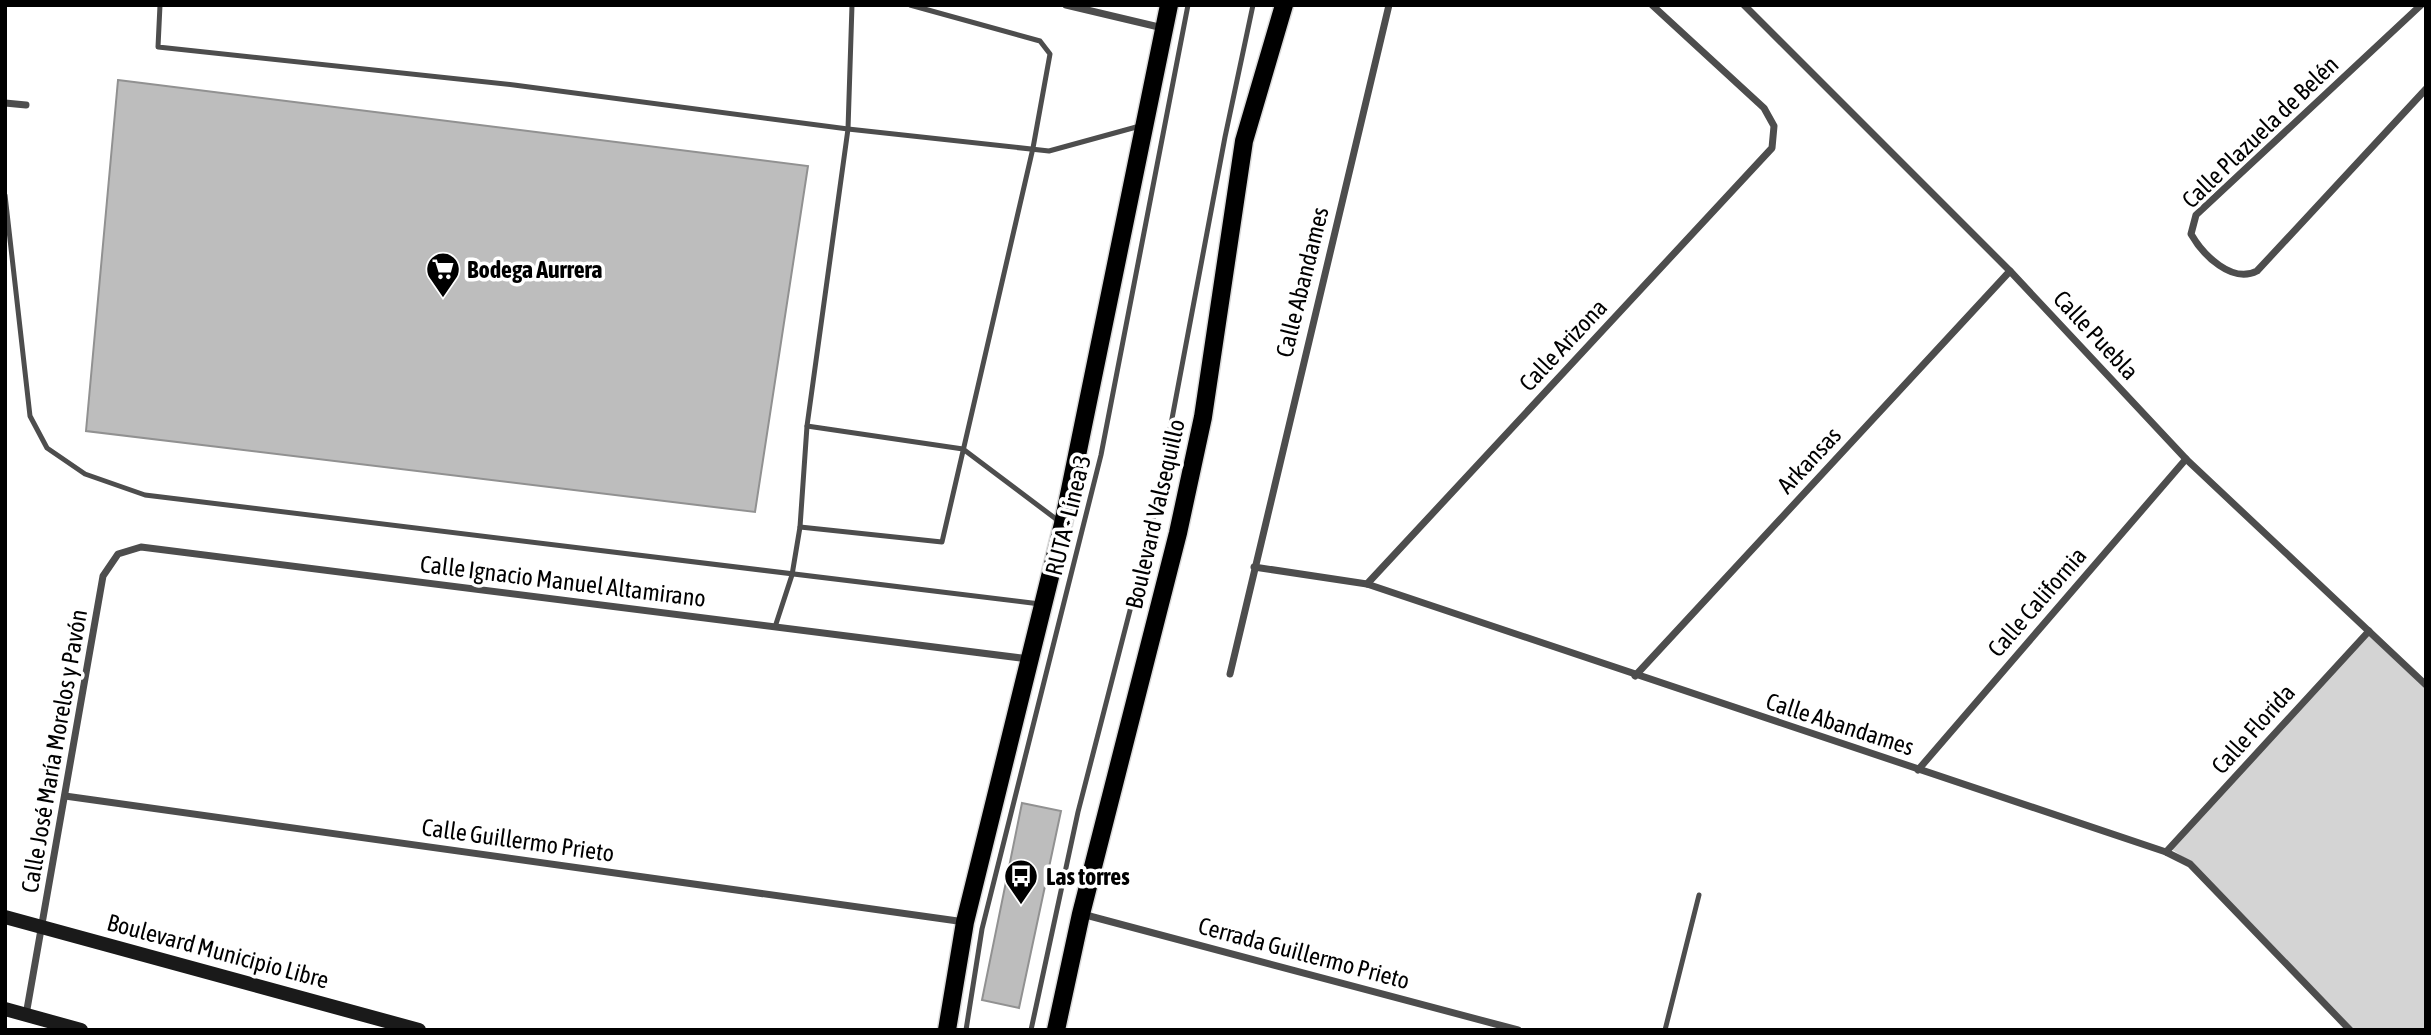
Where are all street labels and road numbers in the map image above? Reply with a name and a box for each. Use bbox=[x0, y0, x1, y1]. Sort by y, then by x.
street label: Calle Plazuela de Belén bbox=[2176, 51, 2344, 213]
street label: Calle Abandames bbox=[1270, 204, 1334, 360]
street label: Calle Puebla bbox=[2048, 285, 2144, 385]
street label: Calle Arizona bbox=[1514, 294, 1612, 396]
street label: Boulevard Valsequillo bbox=[1120, 417, 1190, 611]
street label: Arkansas bbox=[1772, 421, 1846, 499]
street label: RUTA - Línea 3 bbox=[1040, 452, 1096, 578]
street label: Calle California bbox=[1982, 542, 2092, 662]
street label: Calle Ignacio Manuel Altamirano bbox=[419, 550, 707, 612]
street label: Calle José María Morelos y Pavón bbox=[16, 607, 92, 895]
street label: Calle Florida bbox=[2206, 679, 2300, 779]
street label: Calle Abandames bbox=[1763, 687, 1917, 761]
street label: Calle Guillermo Prieto bbox=[420, 813, 616, 867]
street label: Boulevard Municipio Libre bbox=[104, 908, 332, 994]
street label: Cerrada Guillermo Prieto bbox=[1195, 912, 1413, 994]

